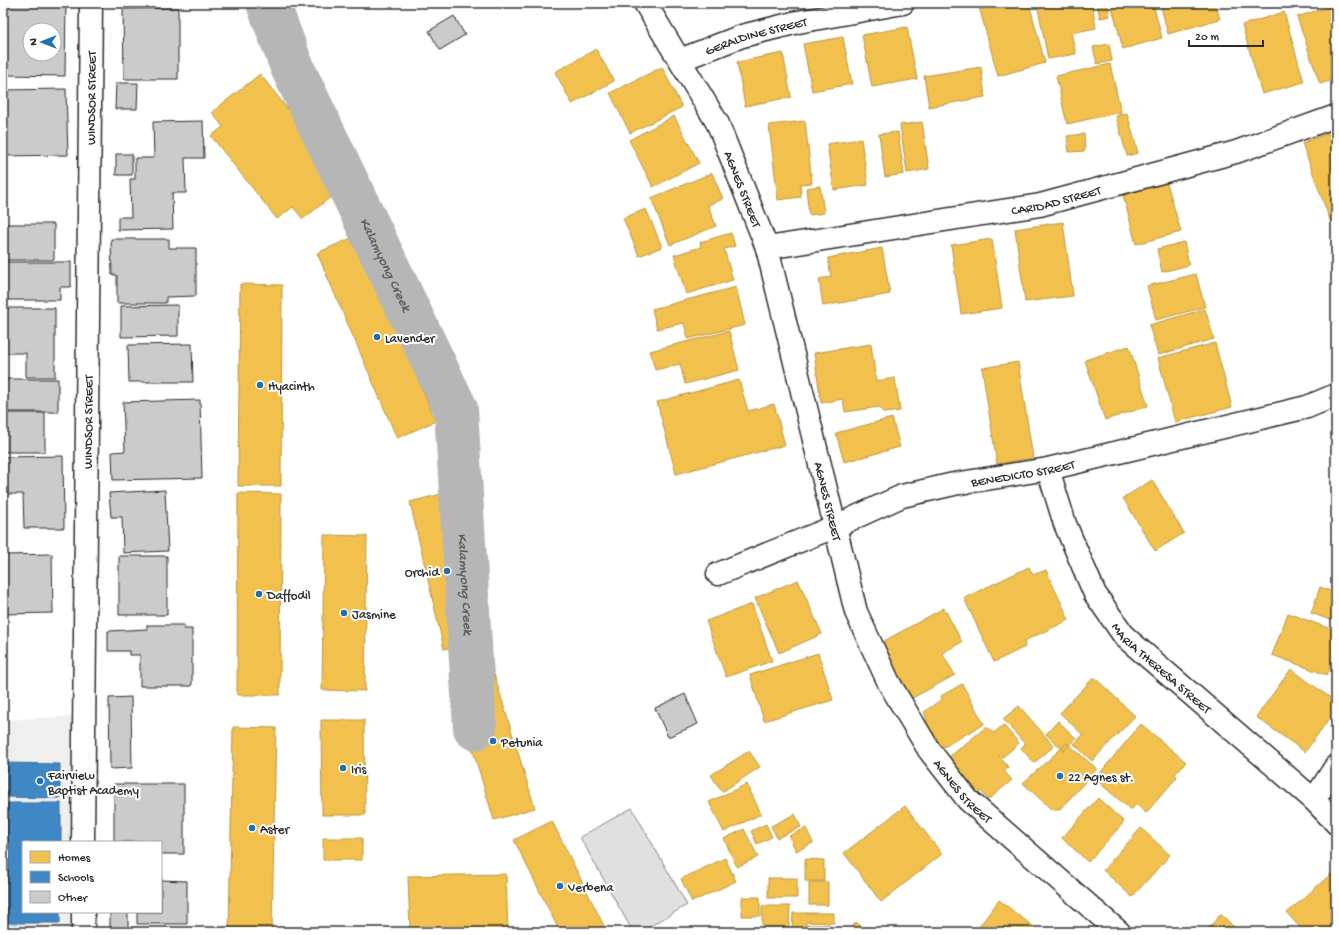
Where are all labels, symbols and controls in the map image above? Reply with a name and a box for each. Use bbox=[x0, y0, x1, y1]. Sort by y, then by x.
street label: GERALDINE STREET bbox=[703, 15, 809, 60]
north arrow bbox=[22, 22, 62, 62]
scale bar bbox=[1189, 22, 1263, 48]
text: 20 m bbox=[1195, 31, 1220, 45]
text: N bbox=[28, 38, 40, 46]
street label: WINDSOR STREET bbox=[85, 50, 101, 145]
street label: AGNES STREET bbox=[719, 149, 763, 231]
street label: CARIDAD STREET bbox=[1010, 184, 1104, 219]
water label: Kalamyong Creek bbox=[355, 216, 415, 316]
marker: Lavender bbox=[372, 332, 382, 342]
place label: Lavender bbox=[385, 332, 436, 347]
street label: WINDSOR STREET bbox=[82, 374, 97, 469]
marker: Hyacinth bbox=[255, 380, 265, 390]
place label: Hyacinth bbox=[268, 380, 315, 395]
street label: BENEDICTO STREET bbox=[969, 458, 1078, 491]
street label: AGNES STREET bbox=[810, 461, 844, 543]
water label: Kalamyong Creek bbox=[452, 533, 476, 637]
place label: Orchid bbox=[405, 566, 440, 581]
marker: Orchid bbox=[442, 566, 452, 576]
marker: Daffodil bbox=[254, 589, 264, 599]
place label: Daffodil bbox=[266, 589, 311, 604]
marker: Jasmine bbox=[339, 608, 349, 618]
place label: Jasmine bbox=[352, 608, 396, 623]
street label: MARIA THERESA STREET bbox=[1107, 621, 1214, 719]
marker: Petunia bbox=[488, 736, 498, 746]
place label: Petunia bbox=[500, 736, 543, 751]
street label: AGNES STREET bbox=[929, 757, 995, 828]
marker: Iris bbox=[338, 763, 348, 773]
place label: Iris bbox=[351, 763, 368, 778]
place label: Fairview Baptist Academy bbox=[47, 769, 139, 799]
marker: 22 Agnes st. bbox=[1055, 771, 1065, 781]
place label: 22 Agnes st. bbox=[1068, 771, 1134, 786]
marker: Fairview Baptist Academy bbox=[35, 776, 45, 786]
marker: Aster bbox=[247, 823, 257, 833]
place label: Aster bbox=[260, 823, 290, 838]
legend bbox=[22, 841, 162, 913]
text: Homes bbox=[58, 852, 91, 866]
text: Schools bbox=[58, 872, 94, 886]
marker: Verbena bbox=[555, 881, 565, 891]
place label: Verbena bbox=[567, 881, 614, 896]
text: Other bbox=[58, 892, 89, 906]

